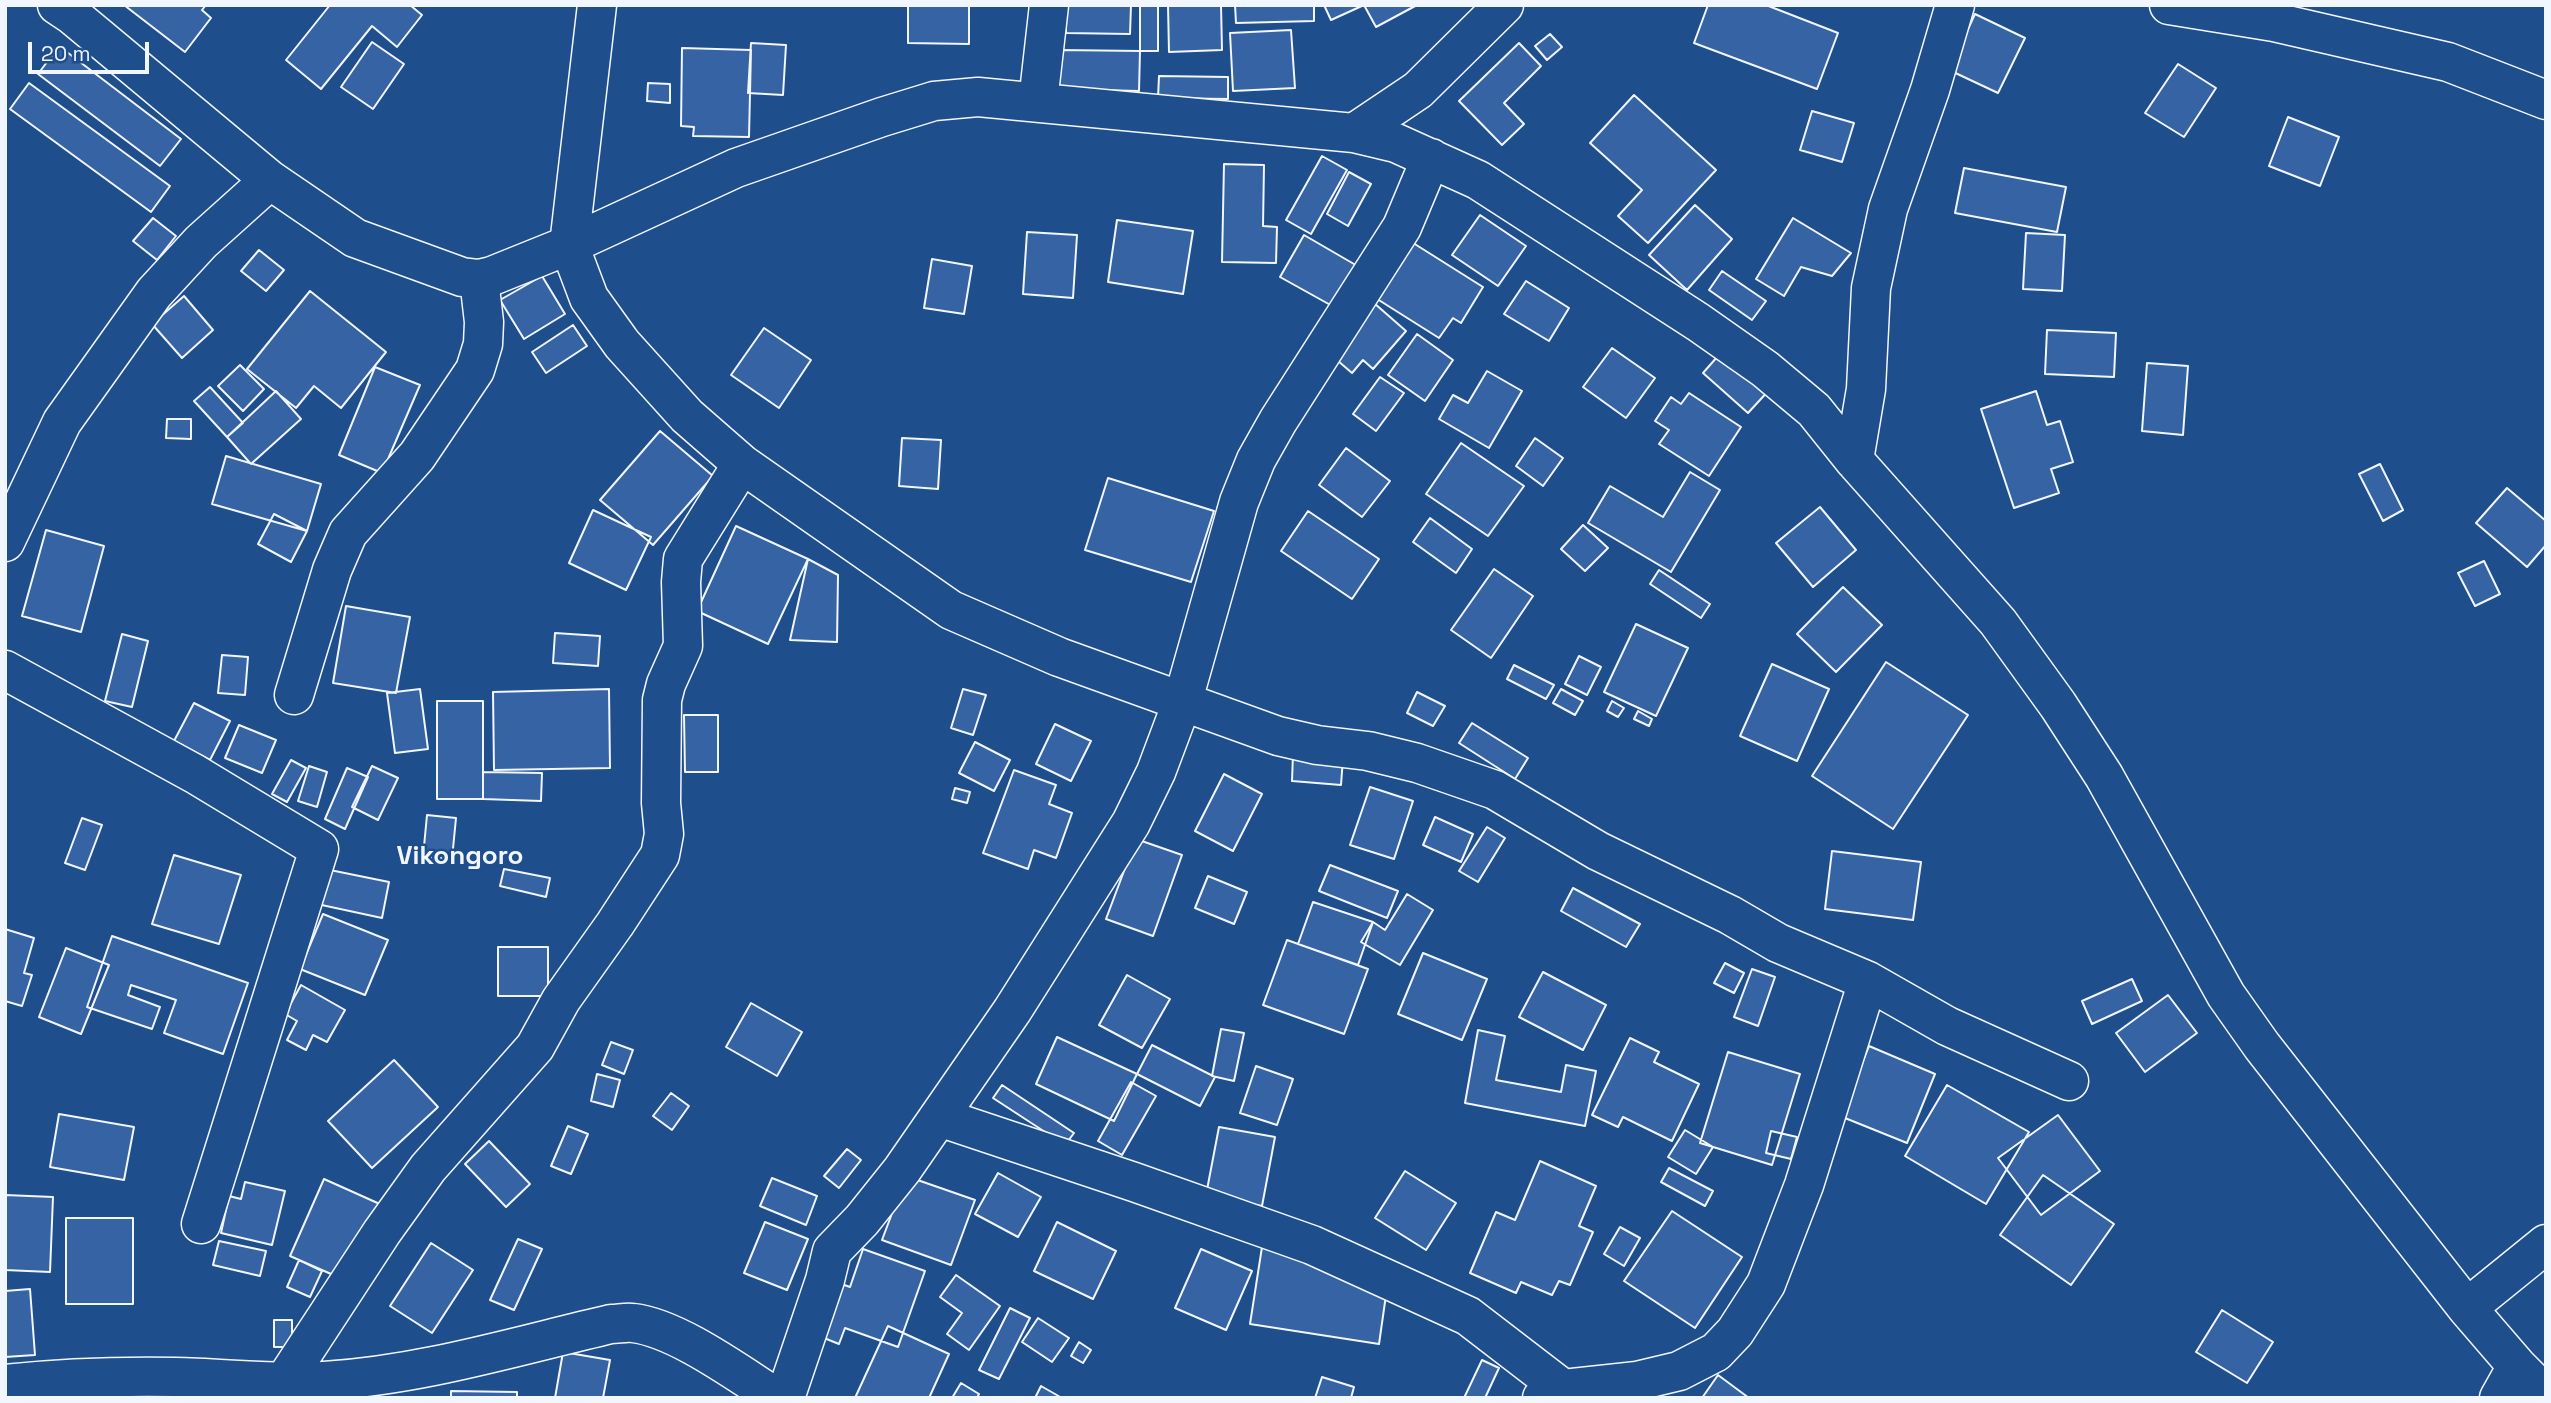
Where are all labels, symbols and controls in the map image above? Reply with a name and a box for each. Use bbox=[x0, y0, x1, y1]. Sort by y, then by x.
scale bar bbox=[32, 28, 152, 72]
text: 20 m bbox=[41, 40, 91, 67]
district label: Vikongoro bbox=[396, 841, 524, 873]

